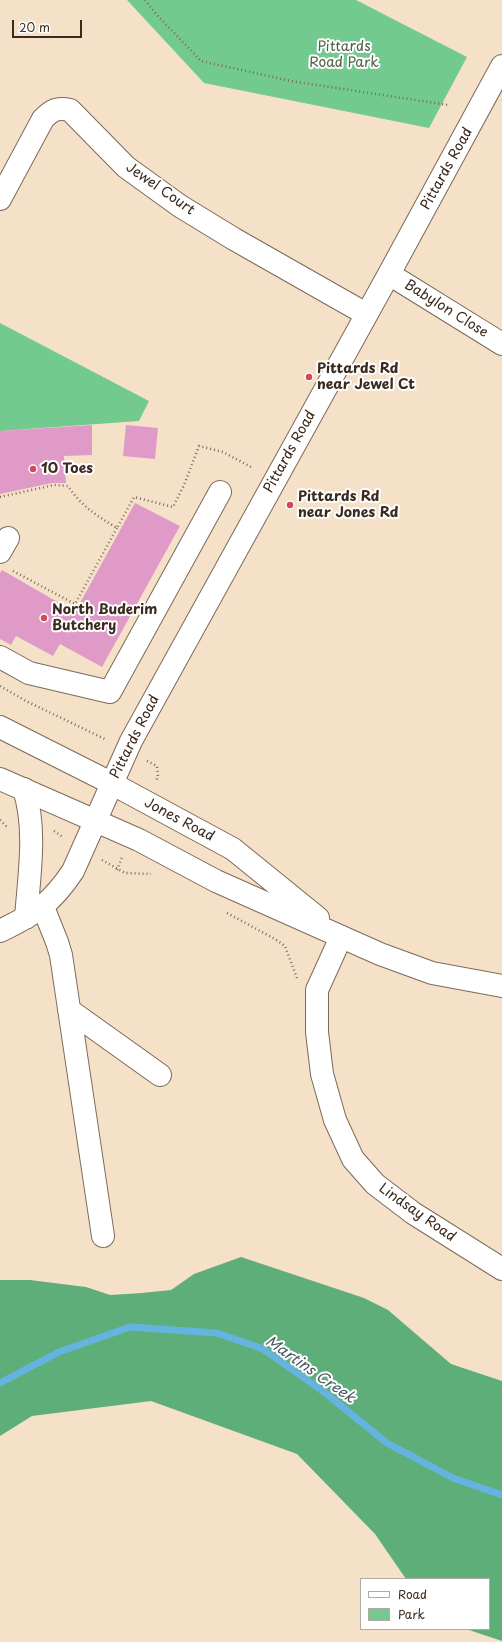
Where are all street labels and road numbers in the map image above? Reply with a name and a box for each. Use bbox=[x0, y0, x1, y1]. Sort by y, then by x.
street label: Pittards Road bbox=[417, 125, 477, 213]
street label: Jewel Court bbox=[122, 159, 198, 219]
street label: Babylon Close bbox=[401, 277, 491, 341]
street label: Pittards Road bbox=[260, 408, 320, 496]
street label: Pittards Road bbox=[107, 692, 163, 782]
street label: Jones Road bbox=[141, 795, 217, 845]
street label: Lindsay Road bbox=[375, 1180, 459, 1246]

